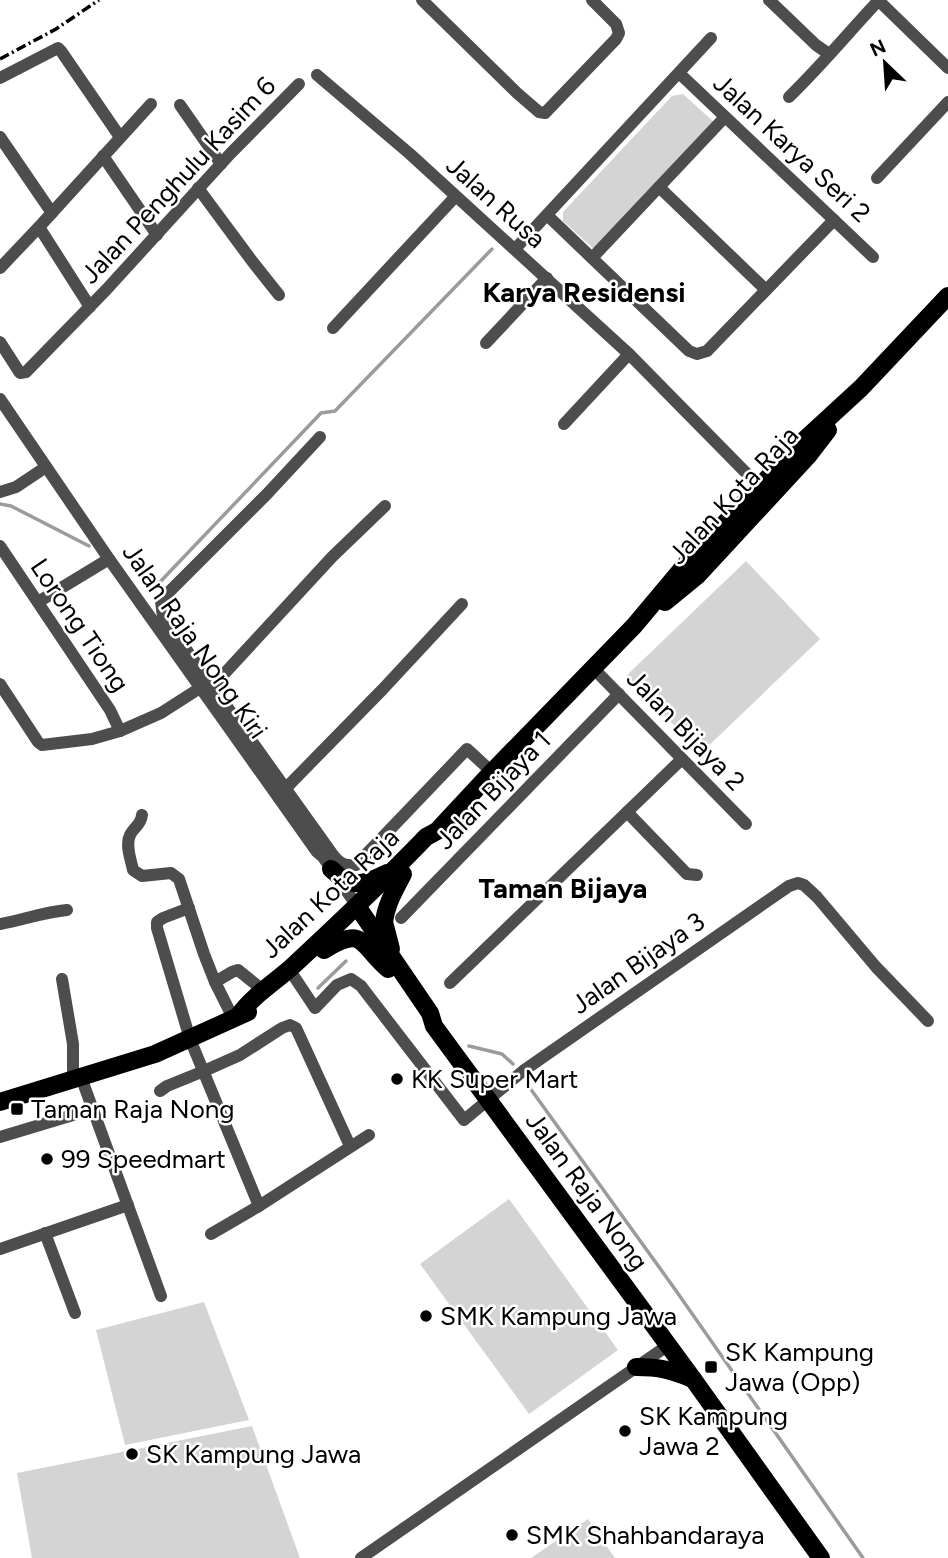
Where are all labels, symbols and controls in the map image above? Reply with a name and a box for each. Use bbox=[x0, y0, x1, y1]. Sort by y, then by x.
north arrow bbox=[850, 28, 920, 98]
text: N bbox=[867, 35, 890, 62]
street label: Jalan Karya Seri 2 bbox=[707, 67, 877, 229]
street label: Jalan Penghulu Kasim 6 bbox=[74, 70, 282, 290]
street label: Jalan Rusa bbox=[440, 149, 552, 255]
district label: Karya Residensi bbox=[482, 275, 686, 309]
street label: Jalan Kota Raja bbox=[661, 420, 805, 570]
street label: Jalan Raja Nong Kiri bbox=[116, 537, 274, 745]
street label: Lorong Tiong bbox=[24, 552, 136, 698]
street label: Jalan Bijaya 2 bbox=[620, 663, 752, 797]
street label: Jalan Bijaya 1 bbox=[429, 724, 557, 856]
street label: Jalan Kota Raja bbox=[255, 821, 405, 965]
district label: Taman Bijaya bbox=[478, 871, 648, 905]
street label: Jalan Bijaya 3 bbox=[565, 905, 711, 1021]
place label: KK Super Mart bbox=[411, 1063, 578, 1095]
marker: KK Super Mart bbox=[389, 1071, 405, 1087]
place label: Taman Raja Nong bbox=[31, 1093, 235, 1125]
marker: Taman Raja Nong bbox=[9, 1101, 25, 1117]
street label: Jalan Raja Nong bbox=[519, 1106, 655, 1276]
place label: 99 Speedmart bbox=[61, 1143, 226, 1175]
marker: 99 Speedmart bbox=[39, 1151, 55, 1167]
place label: SMK Kampung Jawa bbox=[440, 1300, 677, 1332]
marker: SMK Kampung Jawa bbox=[418, 1308, 434, 1324]
place label: SK Kampung Jawa (Opp) bbox=[725, 1336, 874, 1398]
marker: SK Kampung Jawa (Opp) bbox=[703, 1359, 719, 1375]
place label: SK Kampung Jawa 2 bbox=[639, 1400, 788, 1462]
marker: SK Kampung Jawa 2 bbox=[617, 1423, 633, 1439]
place label: SK Kampung Jawa bbox=[146, 1438, 361, 1470]
marker: SK Kampung Jawa bbox=[124, 1446, 140, 1462]
place label: SMK Shahbandaraya bbox=[526, 1519, 764, 1551]
marker: SMK Shahbandaraya bbox=[504, 1527, 520, 1543]

